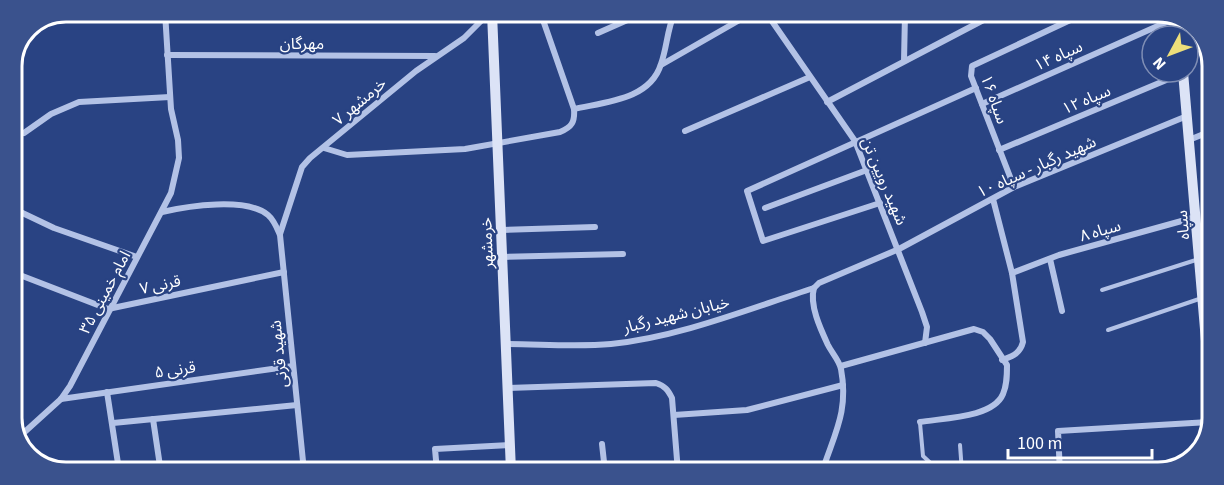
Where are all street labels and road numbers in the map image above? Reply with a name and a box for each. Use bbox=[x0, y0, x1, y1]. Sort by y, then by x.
street label: مهرگان bbox=[280, 33, 324, 55]
street label: سپاه ۱۴ bbox=[1031, 35, 1086, 76]
street label: سپاه ۱۶ bbox=[975, 72, 1013, 127]
street label: خرمشهر ۷ bbox=[328, 73, 391, 131]
street label: سپاه ۱۲ bbox=[1059, 80, 1114, 120]
street label: شهید رگبار - سپاه ۱۰ bbox=[973, 131, 1100, 203]
street label: شهید رویین تن bbox=[856, 134, 912, 229]
street label: سپاه bbox=[1171, 209, 1195, 241]
street label: سپاه ۸ bbox=[1077, 215, 1124, 247]
street label: خرمشهر bbox=[475, 217, 499, 270]
street label: امام خمینی ۳۵ bbox=[74, 247, 137, 338]
street label: قرنی ۷ bbox=[138, 270, 183, 300]
street label: خیابان شهید رگبار bbox=[620, 291, 732, 339]
street label: شهید قرنی bbox=[265, 319, 293, 389]
street label: قرنی ۵ bbox=[153, 356, 197, 384]

